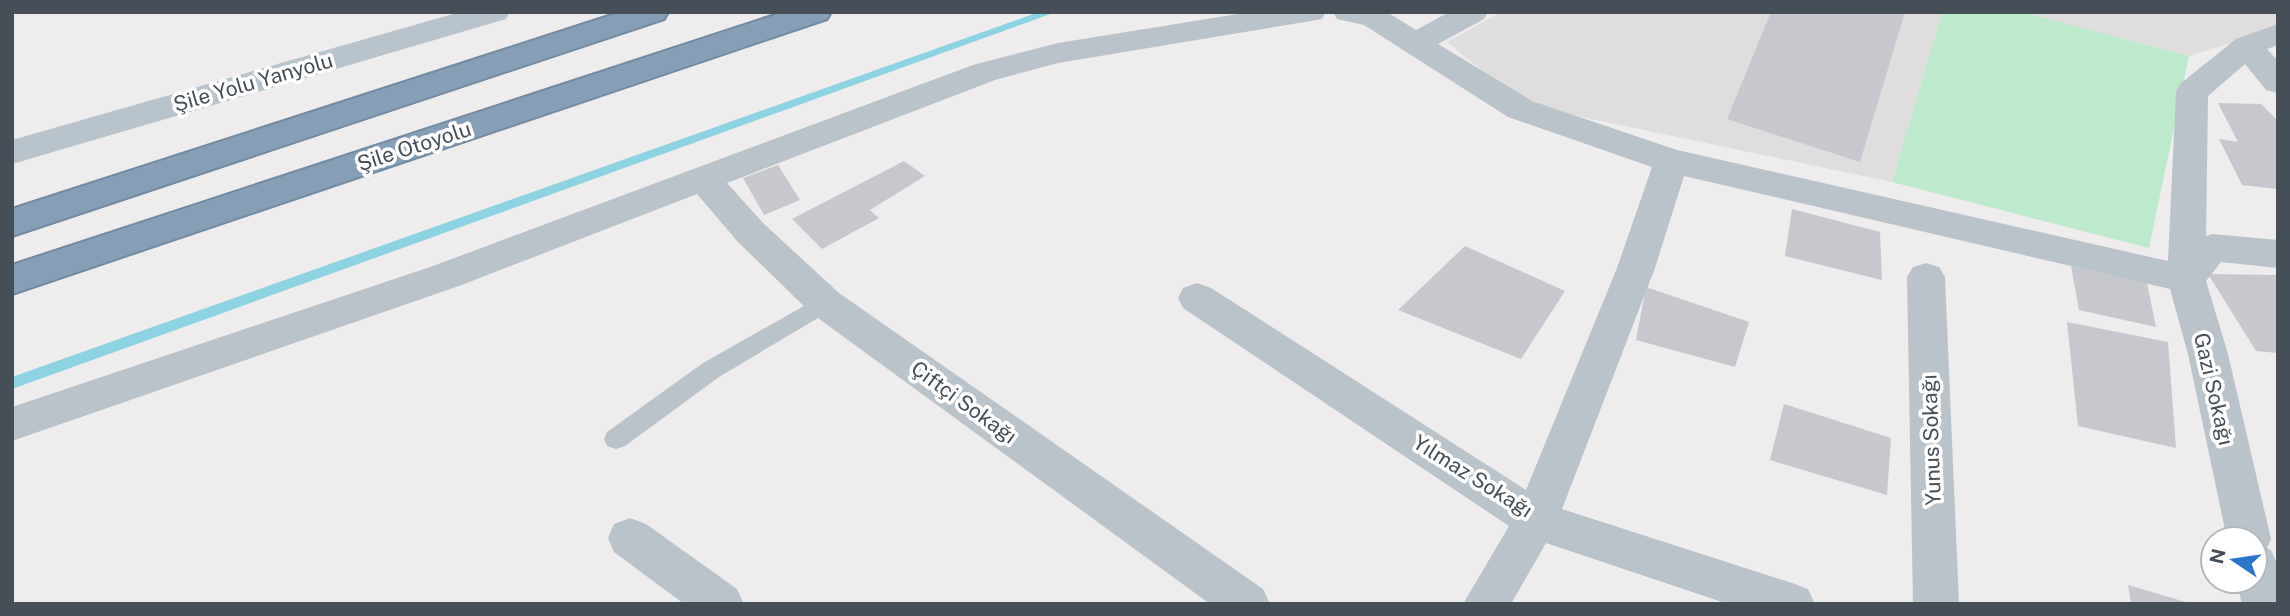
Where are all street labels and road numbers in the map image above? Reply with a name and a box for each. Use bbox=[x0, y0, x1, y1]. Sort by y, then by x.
street label: Şile Yolu Yanyolu bbox=[170, 47, 336, 117]
street label: Şile Otoyolu bbox=[354, 116, 474, 176]
street label: Gazi Sokağı bbox=[2189, 330, 2239, 448]
street label: Çiftçi Sokağı bbox=[906, 355, 1022, 449]
street label: Yunus Sokağı bbox=[1916, 374, 1946, 506]
street label: Yılmaz Sokağı bbox=[1409, 429, 1537, 523]

